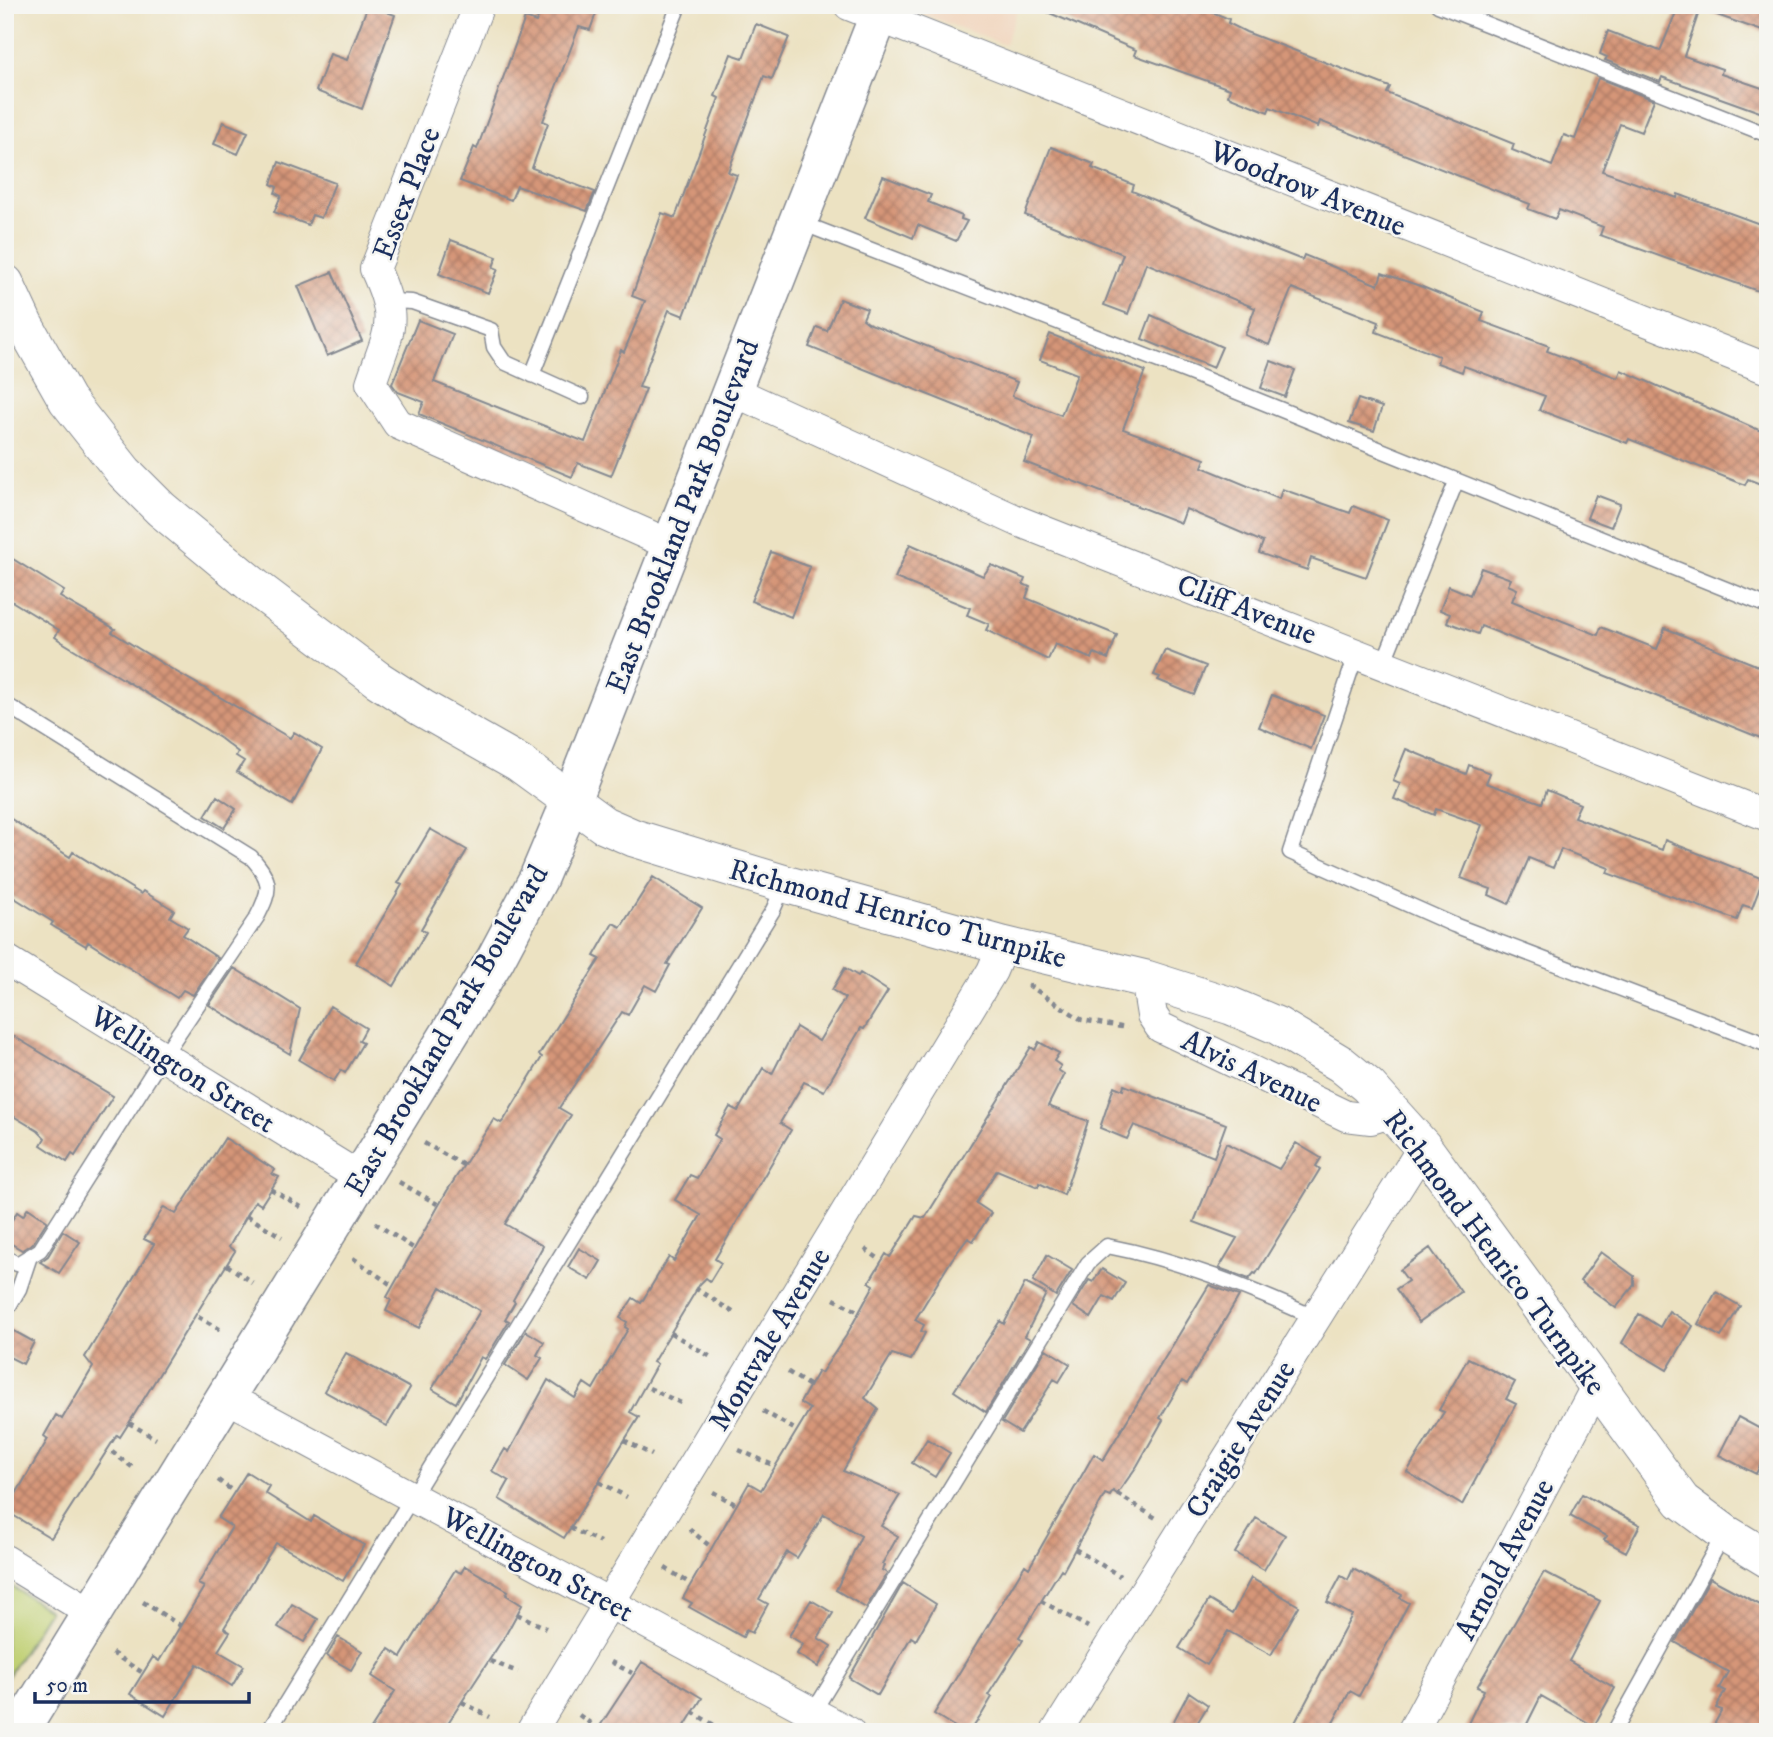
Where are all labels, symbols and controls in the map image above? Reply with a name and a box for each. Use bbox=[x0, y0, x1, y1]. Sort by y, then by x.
street label: Essex Place bbox=[365, 122, 450, 265]
street label: Woodrow Avenue bbox=[1203, 133, 1411, 245]
street label: East Brookland Park Boulevard bbox=[599, 334, 768, 699]
street label: Cliff Avenue bbox=[1172, 567, 1321, 654]
street label: Richmond Henrico Turnpike bbox=[725, 852, 1070, 977]
street label: East Brookland Park Boulevard bbox=[337, 858, 557, 1203]
street label: Wellington Street bbox=[82, 998, 282, 1142]
street label: Alvis Avenue bbox=[1175, 1022, 1328, 1122]
street label: Richmond Henrico Turnpike bbox=[1374, 1103, 1613, 1403]
street label: Montvale Avenue bbox=[701, 1242, 839, 1438]
street label: Craigie Avenue bbox=[1178, 1354, 1304, 1526]
street label: Arnold Avenue bbox=[1447, 1473, 1563, 1647]
street label: Wellington Street bbox=[434, 1499, 639, 1631]
scale bar bbox=[35, 1660, 248, 1704]
text: 50 m bbox=[46, 1673, 88, 1699]

